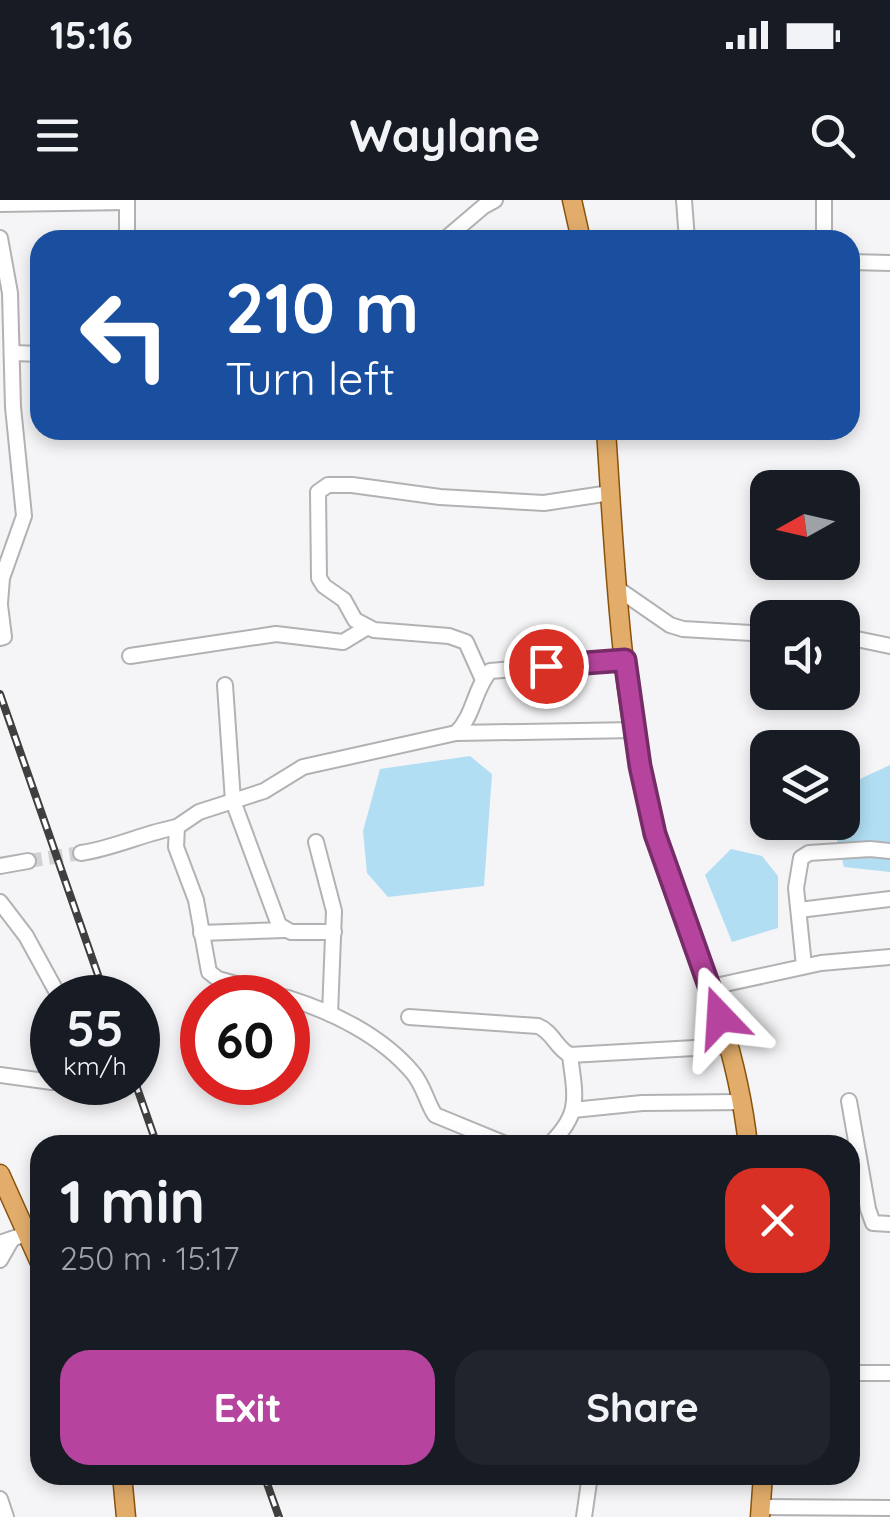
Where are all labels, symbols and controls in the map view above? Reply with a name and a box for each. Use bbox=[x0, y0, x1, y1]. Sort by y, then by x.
text: 15:16 bbox=[50, 11, 133, 59]
text: Waylane bbox=[350, 107, 540, 163]
icon: menu bbox=[30, 108, 85, 163]
icon: search bbox=[805, 108, 860, 163]
text: 210 m bbox=[225, 263, 419, 351]
icon: left bbox=[60, 270, 190, 400]
text: Turn left bbox=[225, 350, 395, 406]
north arrow bbox=[750, 470, 860, 580]
map controls bbox=[750, 470, 860, 840]
button: sound bbox=[750, 600, 860, 710]
pin bbox=[504, 624, 589, 709]
icon: arrive bbox=[519, 639, 574, 694]
button: layers bbox=[750, 730, 860, 840]
position arrow bbox=[668, 965, 772, 1069]
speed limit sign: 60 bbox=[180, 975, 310, 1105]
text: 55 bbox=[66, 996, 124, 1059]
text: km/h bbox=[63, 1050, 127, 1081]
text: 1 min bbox=[60, 1163, 205, 1238]
button: close bbox=[725, 1168, 830, 1273]
text: 250 m · 15:17 bbox=[60, 1238, 239, 1278]
button: Exit bbox=[60, 1350, 435, 1465]
button: Share bbox=[455, 1350, 830, 1465]

